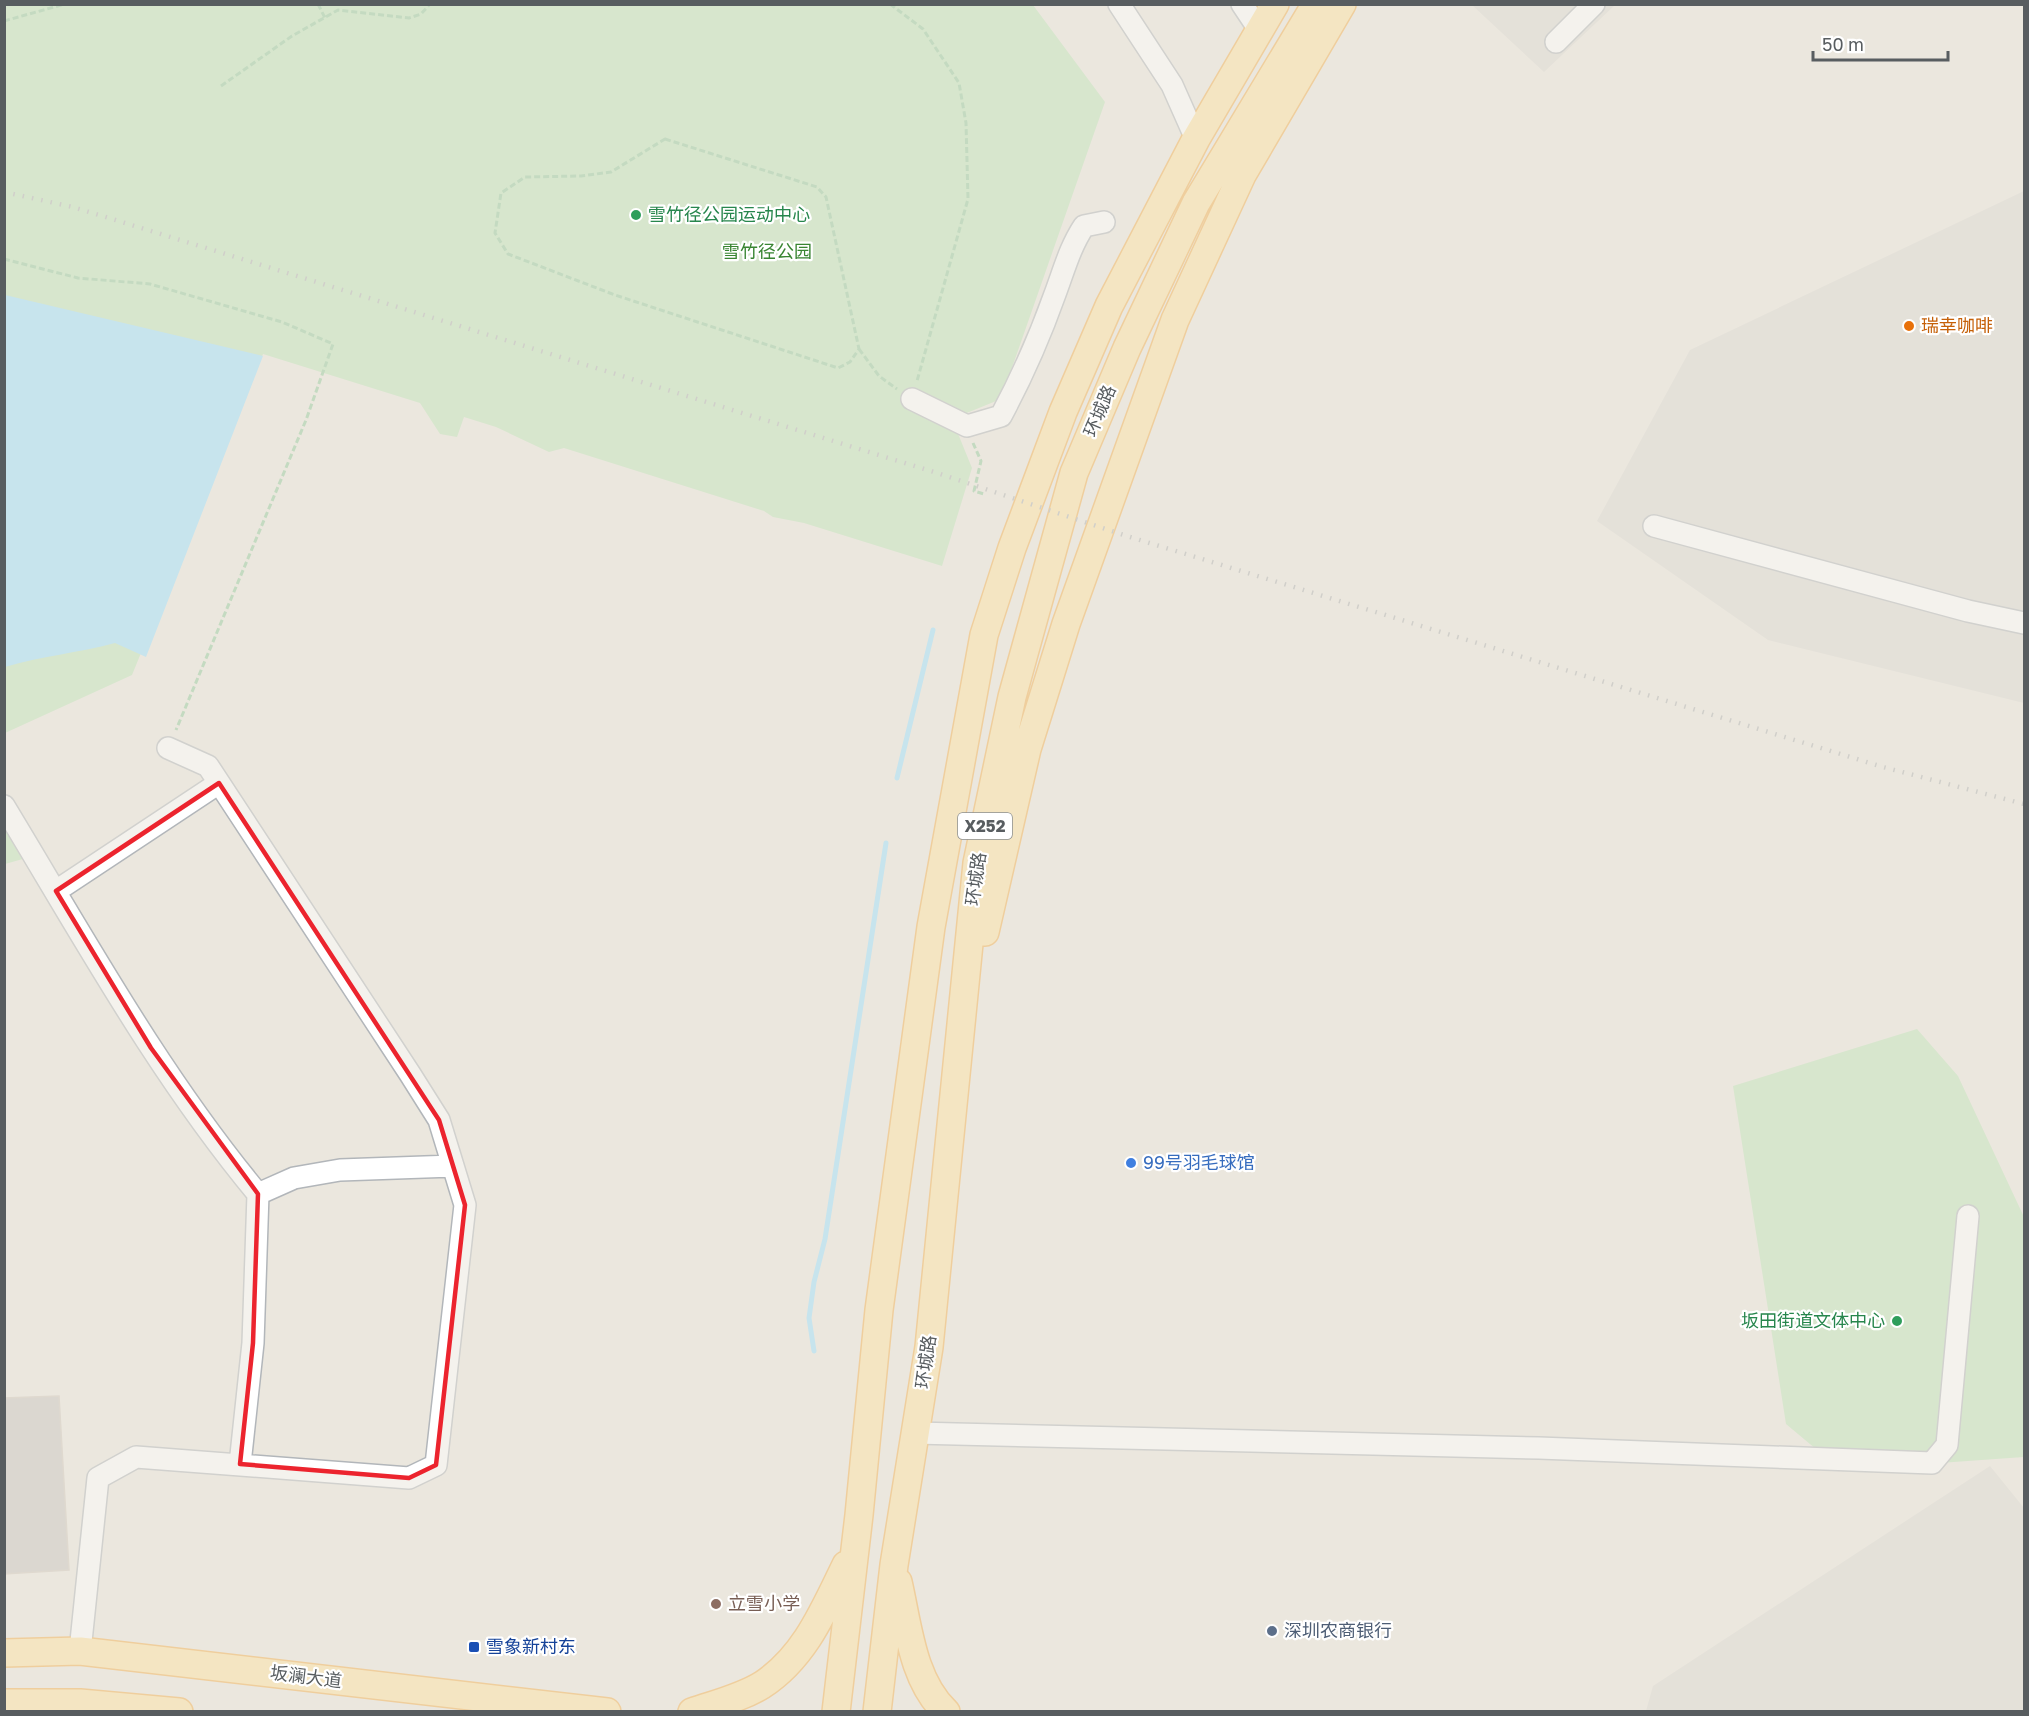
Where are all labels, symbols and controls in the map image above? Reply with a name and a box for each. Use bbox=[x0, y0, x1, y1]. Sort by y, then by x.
scale bar bbox=[1813, 24, 1948, 62]
text: 50 m bbox=[1822, 33, 1864, 55]
place label: 雪竹径公园运动中心 bbox=[648, 203, 810, 225]
marker: 雪竹径公园运动中心 bbox=[629, 208, 643, 222]
park label: 雪竹径公园 bbox=[722, 240, 812, 262]
place label: 瑞幸咖啡 bbox=[1921, 314, 1993, 336]
marker: 瑞幸咖啡 bbox=[1902, 319, 1916, 333]
street label: 环城路 bbox=[1078, 381, 1120, 440]
road number: X252 bbox=[958, 813, 1012, 839]
street label: 环城路 bbox=[960, 851, 990, 907]
place label: 99号羽毛球馆 bbox=[1143, 1151, 1255, 1173]
marker: 99号羽毛球馆 bbox=[1124, 1156, 1138, 1170]
place label: 坂田街道文体中心 bbox=[1741, 1309, 1885, 1331]
marker: 坂田街道文体中心 bbox=[1890, 1314, 1904, 1328]
street label: 环城路 bbox=[910, 1334, 940, 1390]
place label: 立雪小学 bbox=[728, 1592, 800, 1614]
marker: 立雪小学 bbox=[709, 1597, 723, 1611]
place label: 深圳农商银行 bbox=[1284, 1619, 1392, 1641]
marker: 深圳农商银行 bbox=[1265, 1624, 1279, 1638]
place label: 雪象新村东 bbox=[486, 1635, 576, 1657]
marker: 雪象新村东 bbox=[467, 1640, 481, 1654]
street label: 坂澜大道 bbox=[269, 1661, 343, 1691]

